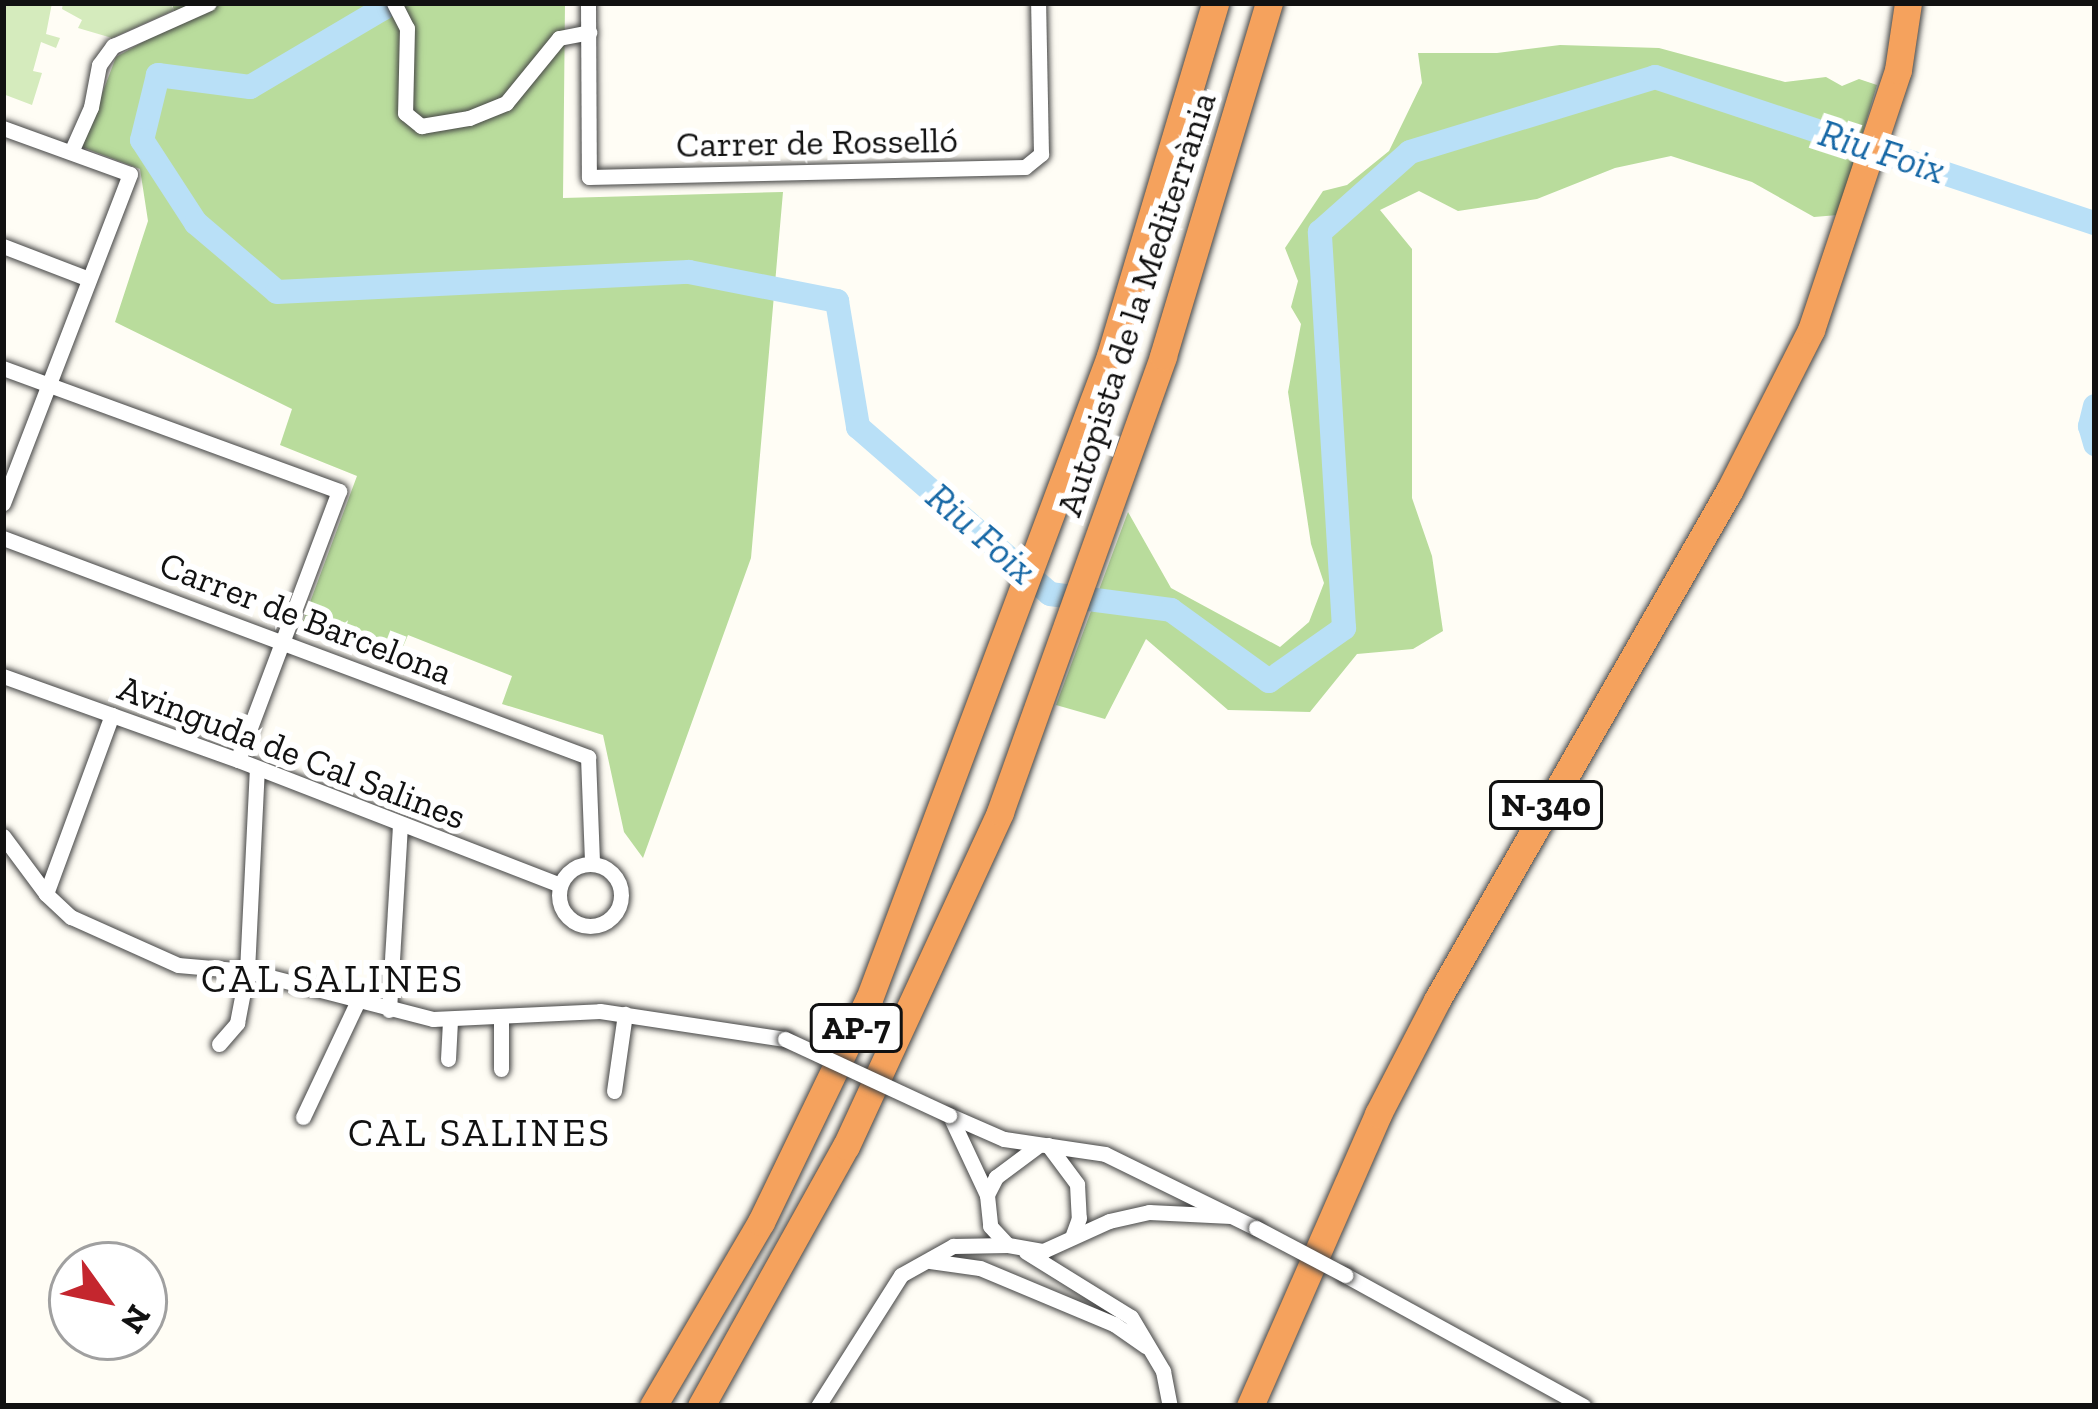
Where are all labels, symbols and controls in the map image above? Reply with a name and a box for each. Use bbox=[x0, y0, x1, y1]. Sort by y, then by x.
street label: Autopista de la Mediterrània bbox=[1047, 87, 1225, 521]
water label: Riu Foix bbox=[1813, 110, 1951, 194]
street label: Carrer de Rosselló bbox=[676, 118, 958, 166]
water label: Riu Foix bbox=[917, 474, 1045, 594]
street label: Carrer de Barcelona bbox=[154, 542, 458, 694]
street label: Avinguda de Cal Salines bbox=[112, 666, 472, 838]
road number: N-340 bbox=[1489, 778, 1603, 832]
district label: CAL SALINES bbox=[200, 956, 466, 1002]
road number: AP-7 bbox=[808, 1001, 904, 1055]
district label: CAL SALINES bbox=[347, 1110, 613, 1156]
north arrow bbox=[48, 1241, 168, 1361]
text: N bbox=[113, 1298, 159, 1340]

